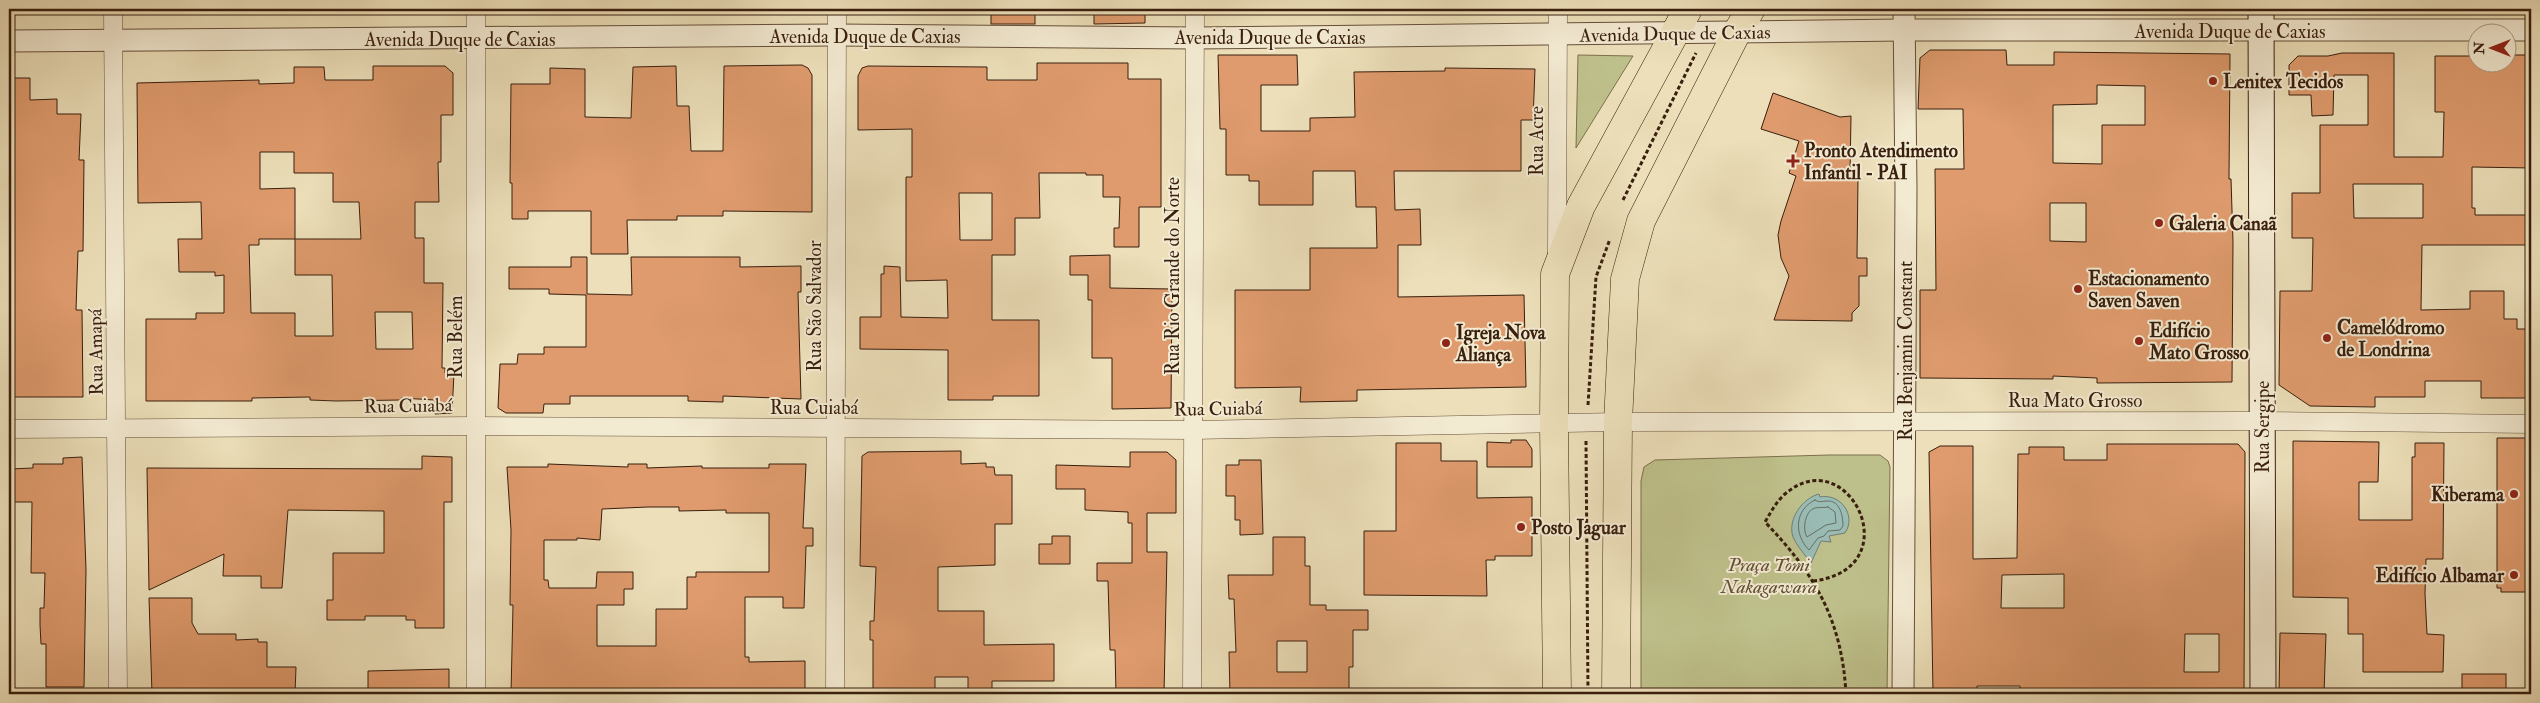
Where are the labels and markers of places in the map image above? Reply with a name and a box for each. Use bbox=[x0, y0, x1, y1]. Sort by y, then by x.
place label: Lenitex Tecidos bbox=[2223, 70, 2344, 94]
marker: Lenitex Tecidos bbox=[2207, 75, 2219, 87]
place label: Pronto Atendimento Infantil - PAI bbox=[1804, 139, 1958, 185]
marker: Pronto Atendimento Infantil - PAI bbox=[1786, 154, 1800, 168]
place label: Galeria Canaã bbox=[2169, 212, 2278, 236]
marker: Galeria Canaã bbox=[2153, 217, 2165, 229]
place label: Estacionamento Saven Saven bbox=[2088, 267, 2209, 313]
marker: Estacionamento Saven Saven bbox=[2072, 283, 2084, 295]
place label: Camelódromo de Londrina bbox=[2337, 316, 2445, 362]
place label: Edifício Mato Grosso bbox=[2148, 319, 2249, 365]
place label: Igreja Nova Aliança bbox=[1455, 321, 1547, 367]
marker: Camelódromo de Londrina bbox=[2321, 332, 2333, 344]
marker: Edifício Mato Grosso bbox=[2133, 335, 2145, 347]
marker: Igreja Nova Aliança bbox=[1440, 337, 1452, 349]
place label: Kiberama bbox=[2431, 483, 2505, 507]
marker: Kiberama bbox=[2508, 488, 2520, 500]
place label: Posto Jaguar bbox=[1531, 516, 1627, 541]
marker: Posto Jaguar bbox=[1515, 521, 1527, 533]
place label: Edifício Albamar bbox=[2375, 564, 2505, 588]
marker: Edifício Albamar bbox=[2508, 569, 2520, 581]

